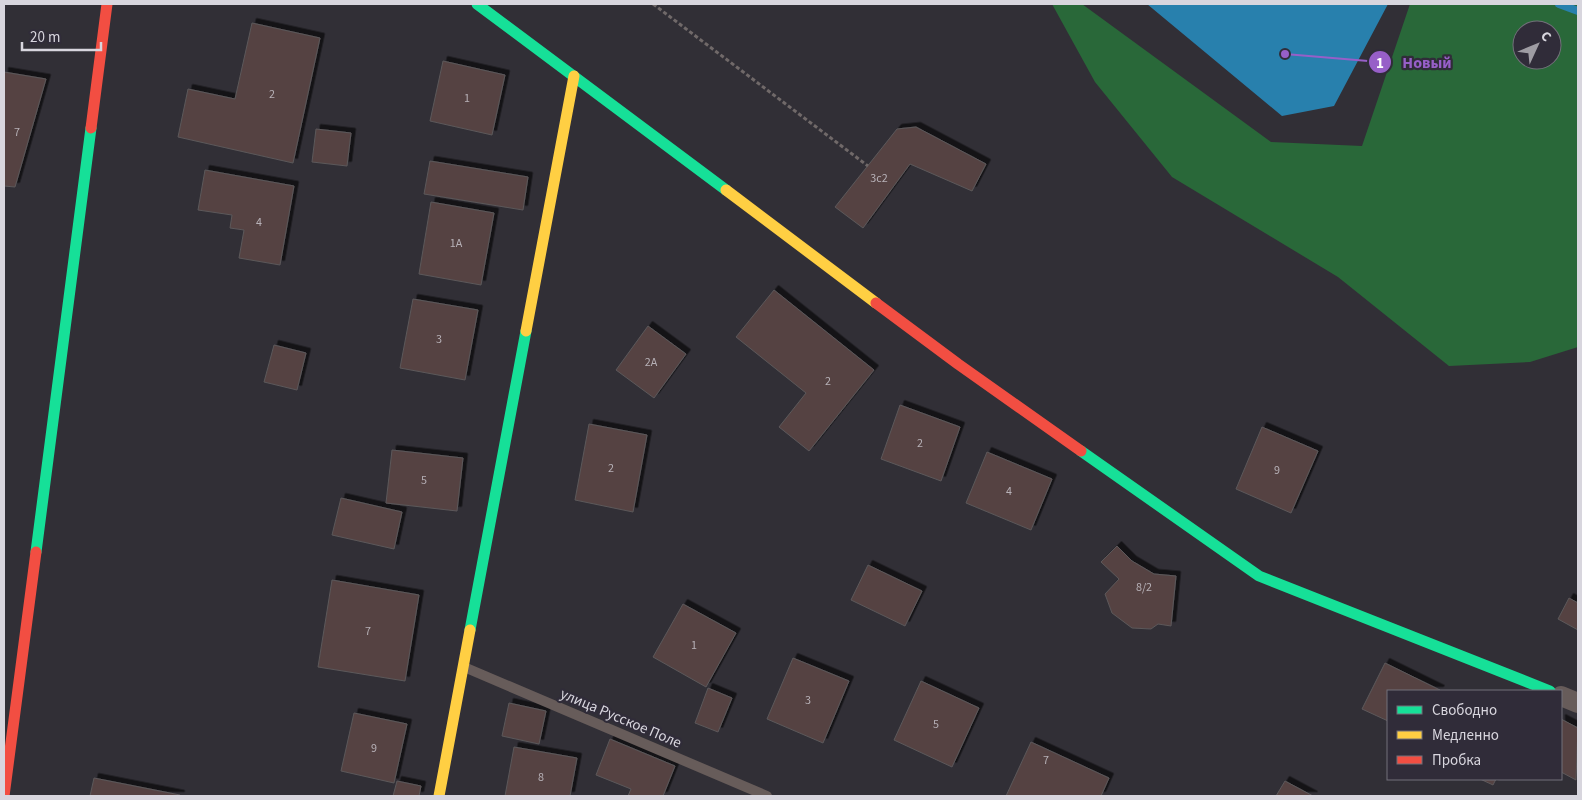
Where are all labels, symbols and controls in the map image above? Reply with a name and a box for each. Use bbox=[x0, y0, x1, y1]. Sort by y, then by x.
scale bar bbox=[22, 20, 101, 52]
north arrow bbox=[1512, 20, 1562, 70]
text: 20 m bbox=[30, 27, 60, 48]
text: С bbox=[1536, 27, 1556, 47]
callout: Новый bbox=[1367, 47, 1461, 78]
text: Новый bbox=[1402, 52, 1452, 74]
text: 1 bbox=[1376, 53, 1384, 74]
house number: 2 bbox=[269, 86, 275, 103]
house number: 1 bbox=[464, 90, 470, 107]
house number: 7 bbox=[14, 124, 20, 141]
house number: 3с2 bbox=[870, 170, 888, 187]
house number: 4 bbox=[256, 214, 262, 231]
house number: 1А bbox=[450, 235, 463, 252]
house number: 3 bbox=[436, 331, 442, 348]
house number: 2А bbox=[645, 354, 658, 371]
house number: 2 bbox=[825, 373, 831, 390]
house number: 2 bbox=[917, 435, 923, 452]
house number: 2 bbox=[608, 460, 614, 477]
house number: 9 bbox=[1274, 462, 1280, 479]
house number: 5 bbox=[421, 472, 427, 489]
house number: 4 bbox=[1006, 483, 1012, 500]
house number: 8/2 bbox=[1136, 579, 1152, 596]
house number: 7 bbox=[365, 623, 371, 640]
house number: 1 bbox=[691, 637, 697, 654]
street label: улица Русское Поле bbox=[557, 683, 685, 754]
legend bbox=[1387, 690, 1562, 780]
house number: 3 bbox=[805, 692, 811, 709]
text: Свободно bbox=[1432, 700, 1497, 721]
house number: 5 bbox=[933, 716, 939, 733]
text: Медленно bbox=[1432, 725, 1499, 746]
house number: 9 bbox=[371, 740, 377, 757]
text: Пробка bbox=[1432, 750, 1481, 771]
house number: 7 bbox=[1043, 752, 1049, 769]
house number: 8 bbox=[538, 769, 544, 786]

